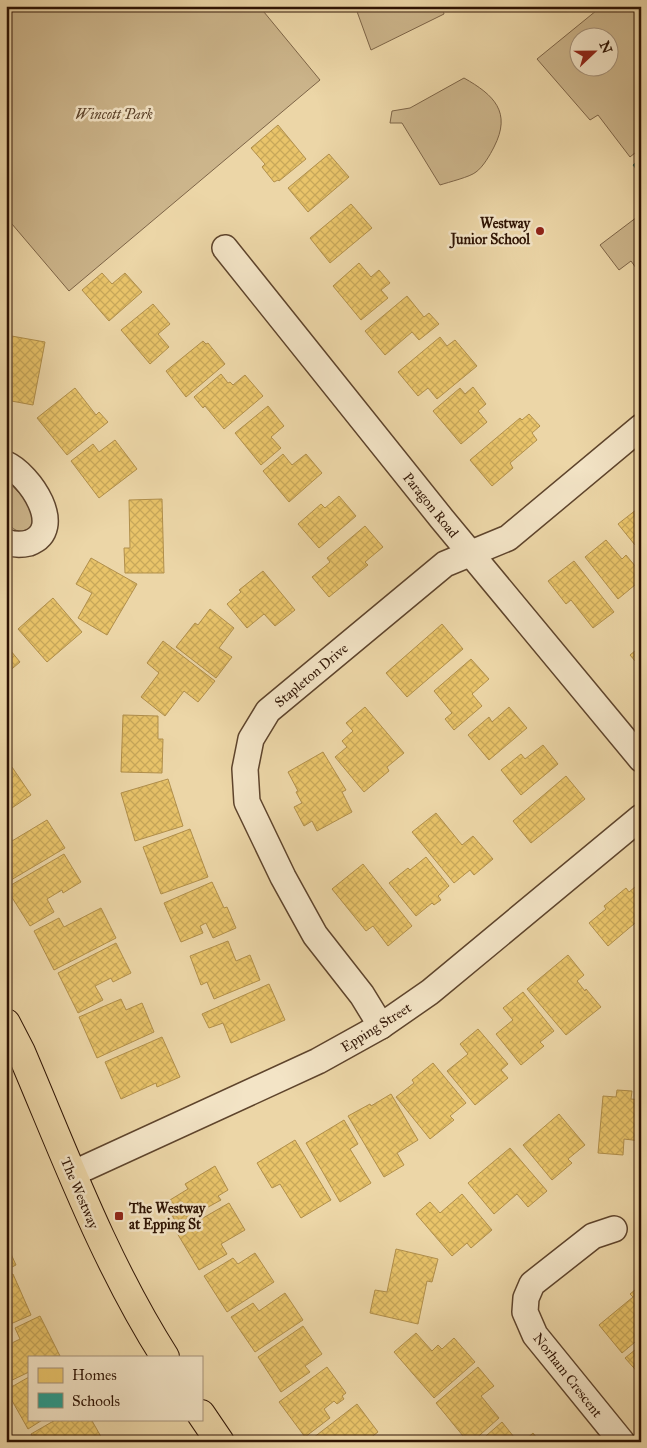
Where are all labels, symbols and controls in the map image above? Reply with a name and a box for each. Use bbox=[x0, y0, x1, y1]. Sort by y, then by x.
north arrow bbox=[570, 28, 620, 78]
text: N bbox=[595, 39, 616, 56]
park label: Wincott Park bbox=[75, 106, 154, 123]
place label: Westway Junior School bbox=[449, 215, 531, 249]
marker: Westway Junior School bbox=[534, 225, 546, 237]
street label: Paragon Road bbox=[399, 469, 462, 541]
street label: Stapleton Drive bbox=[271, 640, 352, 711]
street label: Epping Street bbox=[338, 999, 415, 1056]
street label: The Westway bbox=[57, 1155, 102, 1232]
place label: The Westway at Epping St bbox=[128, 1200, 207, 1234]
marker: The Westway at Epping St bbox=[113, 1210, 125, 1222]
street label: Norham Crescent bbox=[529, 1330, 606, 1421]
legend bbox=[28, 1356, 202, 1420]
text: Homes bbox=[72, 1366, 117, 1384]
text: Schools bbox=[72, 1392, 120, 1410]

